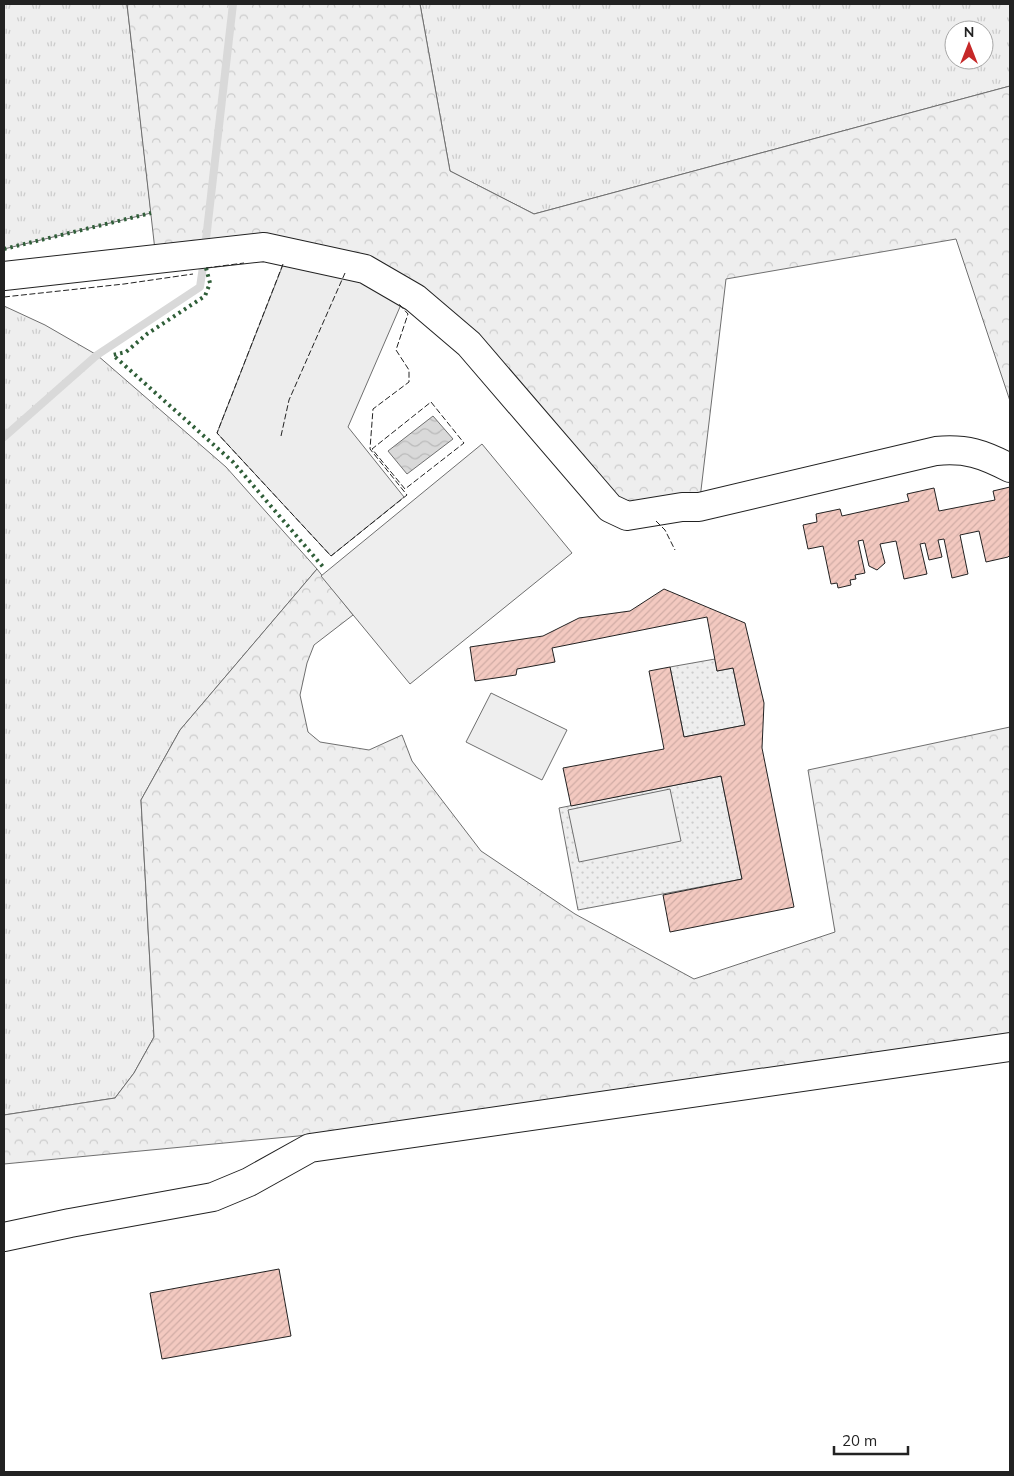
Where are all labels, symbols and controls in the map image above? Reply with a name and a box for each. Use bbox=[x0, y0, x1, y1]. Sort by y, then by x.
north arrow bbox=[944, 20, 994, 70]
text: N bbox=[964, 23, 974, 41]
scale bar bbox=[834, 1424, 908, 1456]
text: 20 m bbox=[842, 1431, 877, 1450]

